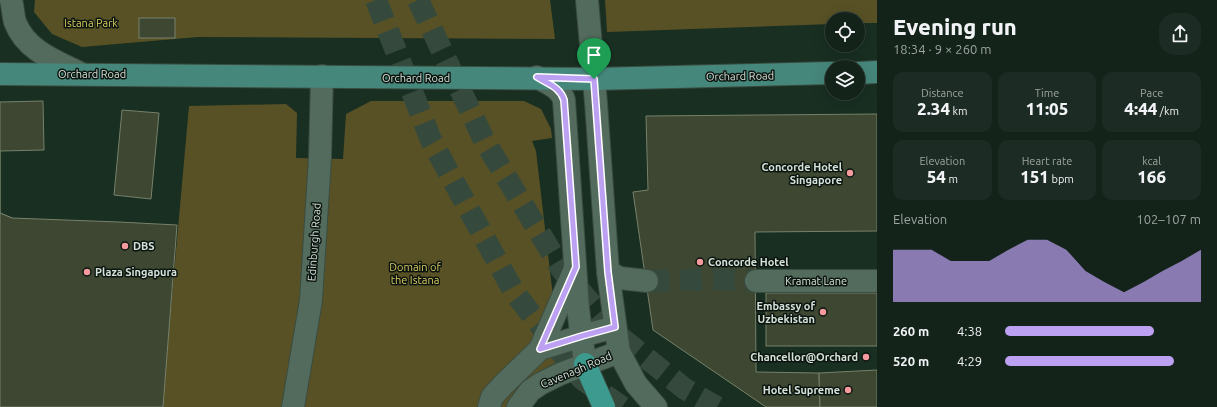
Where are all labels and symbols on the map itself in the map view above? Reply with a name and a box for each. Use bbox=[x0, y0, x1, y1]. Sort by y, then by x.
park label: Istana Park bbox=[64, 17, 118, 29]
pin bbox=[577, 38, 611, 79]
street label: Orchard Road bbox=[58, 68, 126, 80]
street label: Orchard Road bbox=[706, 69, 774, 83]
street label: Orchard Road bbox=[382, 72, 450, 84]
place label: Concorde Hotel Singapore bbox=[761, 161, 843, 186]
marker: Concorde Hotel Singapore bbox=[845, 168, 855, 178]
street label: Edinburgh Road bbox=[305, 202, 323, 282]
place label: DBS bbox=[133, 240, 155, 252]
marker: DBS bbox=[120, 241, 130, 251]
place label: Concorde Hotel bbox=[708, 256, 789, 268]
marker: Concorde Hotel bbox=[695, 257, 705, 267]
park label: Domain of the Istana bbox=[389, 261, 442, 286]
place label: Plaza Singapura bbox=[95, 266, 177, 278]
marker: Plaza Singapura bbox=[82, 267, 92, 277]
street label: Kramat Lane bbox=[785, 275, 847, 287]
place label: Embassy of Uzbekistan bbox=[756, 300, 815, 325]
marker: Embassy of Uzbekistan bbox=[818, 307, 828, 317]
street label: Cavenagh Road bbox=[539, 350, 613, 390]
place label: Chancellor@Orchard bbox=[750, 351, 858, 363]
marker: Chancellor@Orchard bbox=[861, 352, 871, 362]
place label: Hotel Supreme bbox=[763, 384, 840, 396]
marker: Hotel Supreme bbox=[843, 385, 853, 395]

